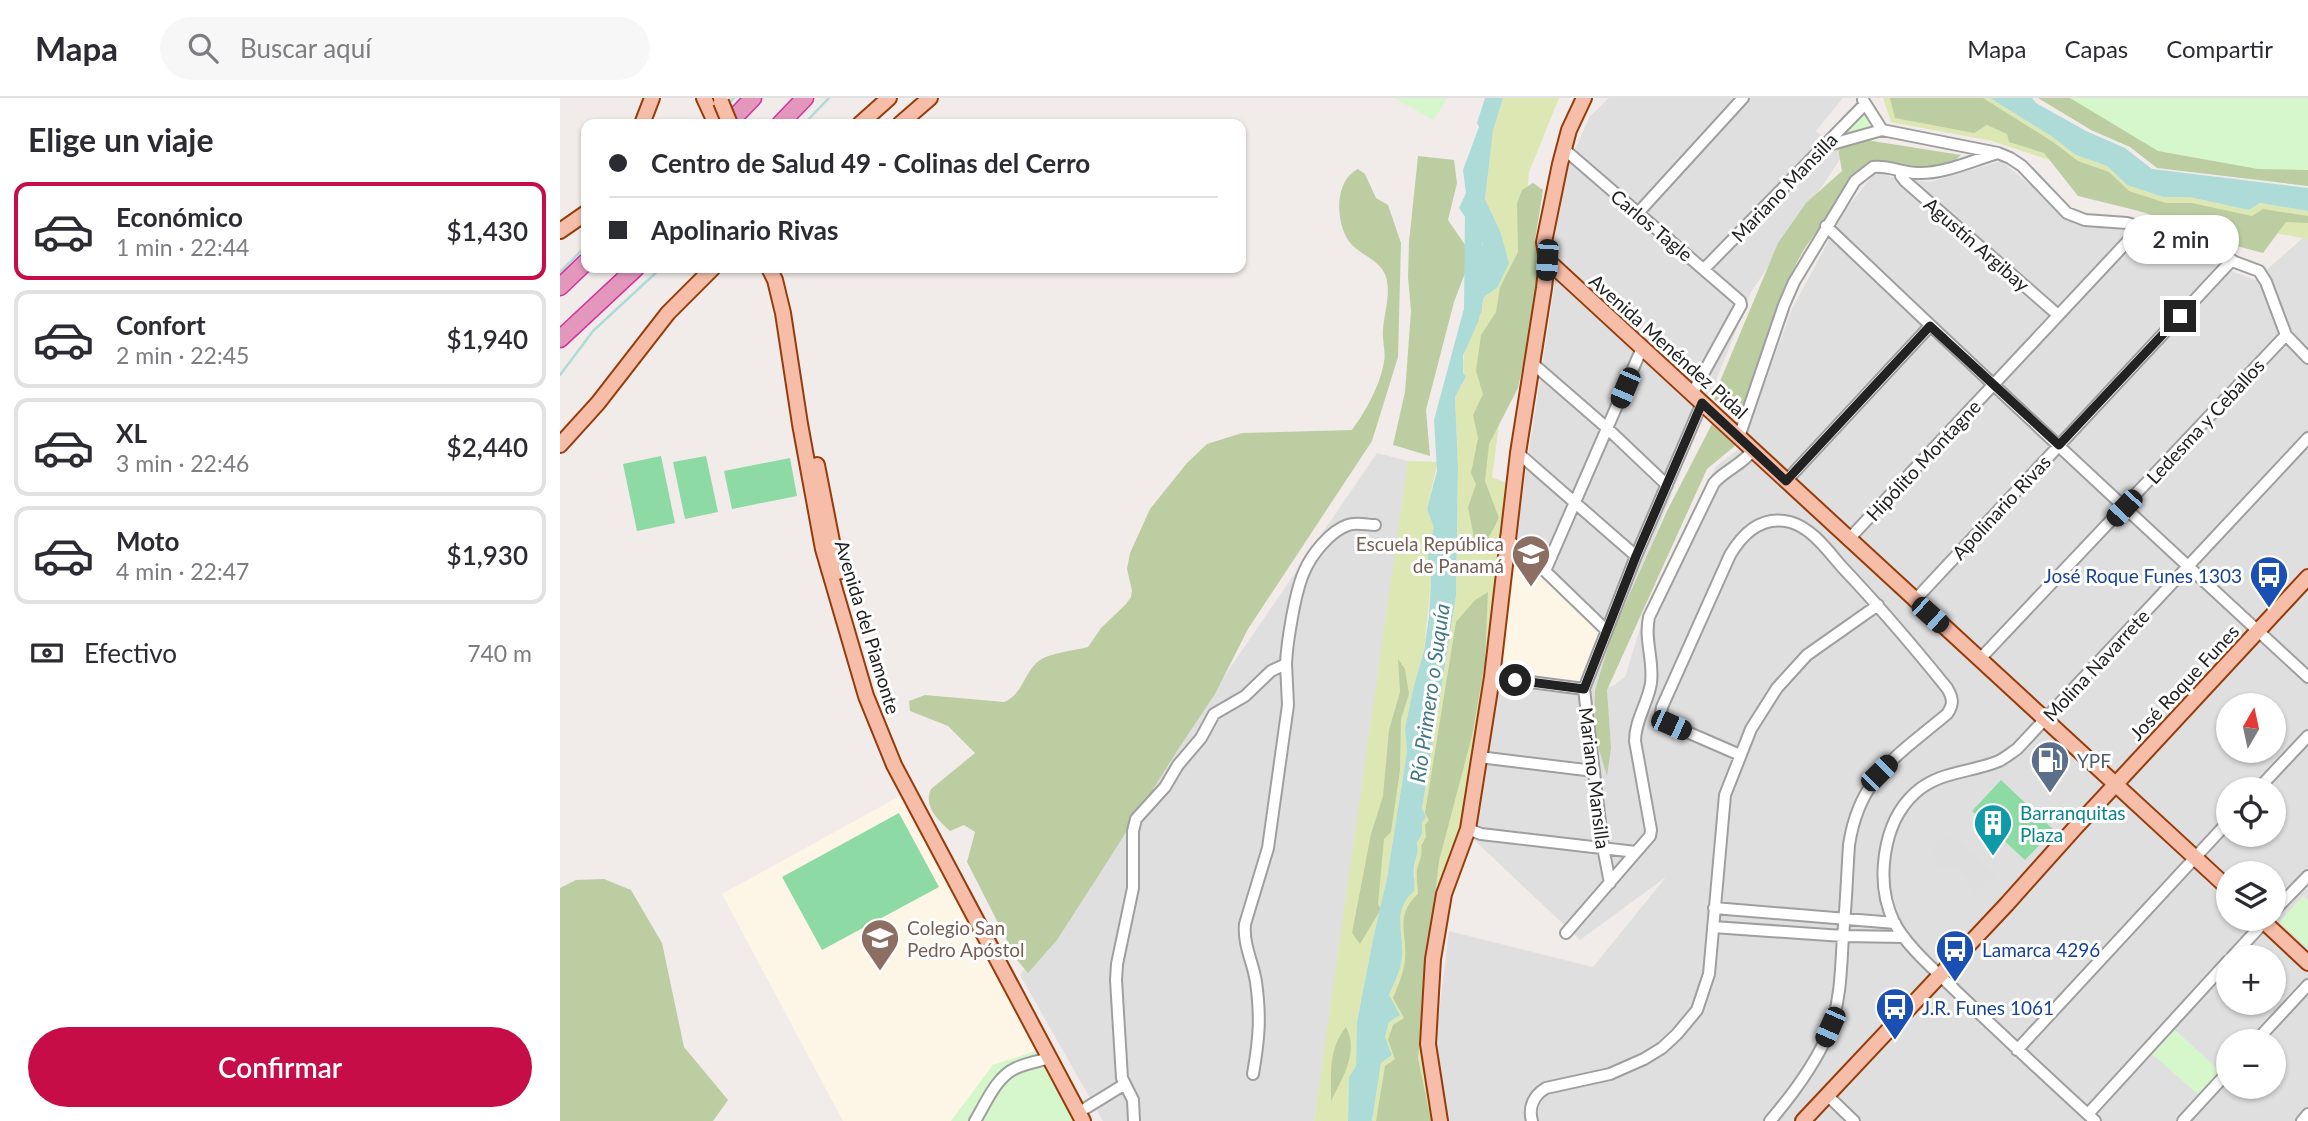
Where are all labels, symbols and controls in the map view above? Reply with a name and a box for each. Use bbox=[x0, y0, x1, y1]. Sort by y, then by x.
search box bbox=[160, 17, 650, 80]
text: Mapa bbox=[35, 28, 118, 68]
icon: search bbox=[184, 29, 222, 67]
text: Buscar aquí bbox=[240, 32, 371, 64]
text: Mapa bbox=[1967, 34, 2026, 63]
text: Capas bbox=[2064, 34, 2128, 63]
text: Compartir bbox=[2166, 34, 2273, 63]
text: Elige un viaje bbox=[28, 120, 213, 159]
street label: Mariano Mansilla bbox=[1726, 128, 1842, 246]
text: Centro de Salud 49 - Colinas del Cerro bbox=[651, 147, 1090, 179]
street label: Carlos Tagle bbox=[1606, 184, 1698, 266]
street label: Agustín Argibay bbox=[1920, 192, 2034, 296]
icon: car bbox=[32, 200, 95, 263]
text: Económico bbox=[116, 201, 243, 233]
text: Apolinario Rivas bbox=[651, 214, 838, 246]
callout: 2 min bbox=[2122, 214, 2238, 264]
text: $1,430 bbox=[447, 215, 528, 247]
text: 2 min bbox=[2153, 225, 2209, 253]
text: 1 min · 22:44 bbox=[116, 233, 249, 261]
car bbox=[1536, 238, 1559, 282]
street label: Avenida Menéndez Pidal bbox=[1585, 269, 1753, 423]
route end bbox=[2164, 300, 2196, 332]
icon: car bbox=[32, 308, 95, 371]
text: Confort bbox=[116, 309, 206, 341]
text: $1,940 bbox=[447, 323, 528, 355]
text: 2 min · 22:45 bbox=[116, 341, 249, 369]
street label: Ledesma y Ceballos bbox=[2141, 354, 2269, 488]
car bbox=[1608, 365, 1643, 411]
street label: Hipólito Montagne bbox=[1861, 395, 1985, 525]
icon: car bbox=[32, 416, 95, 479]
text: XL bbox=[116, 417, 147, 449]
text: $2,440 bbox=[447, 431, 528, 463]
text: 3 min · 22:46 bbox=[116, 449, 249, 477]
street label: Apolinario Rivas bbox=[1947, 450, 2055, 564]
car bbox=[2102, 485, 2147, 531]
icon: car bbox=[32, 524, 95, 587]
text: Moto bbox=[116, 525, 179, 557]
place label: Escuela República de Panamá bbox=[1356, 532, 1504, 577]
school or university icon: Escuela República de Panamá bbox=[1510, 533, 1552, 588]
street label: Avenida del Piamonte bbox=[831, 537, 905, 717]
text: $1,930 bbox=[447, 539, 528, 571]
bus stop icon: José Roque Funes 1303 bbox=[2248, 554, 2290, 609]
text: 4 min · 22:47 bbox=[116, 557, 249, 585]
place label: José Roque Funes 1303 bbox=[2044, 564, 2242, 587]
car bbox=[1908, 593, 1953, 637]
water label: Río Primero o Suquía bbox=[1404, 602, 1454, 784]
street label: Molina Navarrete bbox=[2038, 604, 2154, 726]
street label: José Roque Funes bbox=[2125, 620, 2243, 744]
icon: cash bbox=[28, 634, 66, 672]
text: Efectivo bbox=[84, 637, 177, 669]
text: 740 m bbox=[467, 639, 532, 667]
route start bbox=[1499, 664, 1531, 696]
north arrow bbox=[2216, 693, 2286, 763]
map controls bbox=[2216, 693, 2286, 1099]
street label: Mariano Mansilla bbox=[1575, 706, 1615, 850]
car bbox=[1648, 707, 1695, 743]
fuel station icon: YPF bbox=[2029, 739, 2071, 794]
place label: YPF bbox=[2077, 749, 2111, 772]
car bbox=[1857, 751, 1902, 795]
button: locate bbox=[2216, 777, 2286, 847]
place label: Barranquitas Plaza bbox=[2020, 801, 2126, 846]
building icon: Barranquitas Plaza bbox=[1972, 802, 2014, 857]
button: layers bbox=[2216, 861, 2286, 931]
place label: Colegio San Pedro Apóstol bbox=[907, 916, 1025, 961]
school or university icon: Colegio San Pedro Apóstol bbox=[859, 917, 901, 972]
bus stop icon: Lamarca 4296 bbox=[1934, 928, 1976, 983]
place label: Lamarca 4296 bbox=[1982, 938, 2100, 961]
button: + bbox=[2216, 945, 2286, 1015]
bus stop icon: J.R. Funes 1061 bbox=[1874, 986, 1916, 1041]
place label: J.R. Funes 1061 bbox=[1922, 996, 2054, 1019]
car bbox=[1812, 1004, 1849, 1050]
button: Confirmar bbox=[28, 1027, 532, 1107]
button: − bbox=[2216, 1029, 2286, 1099]

